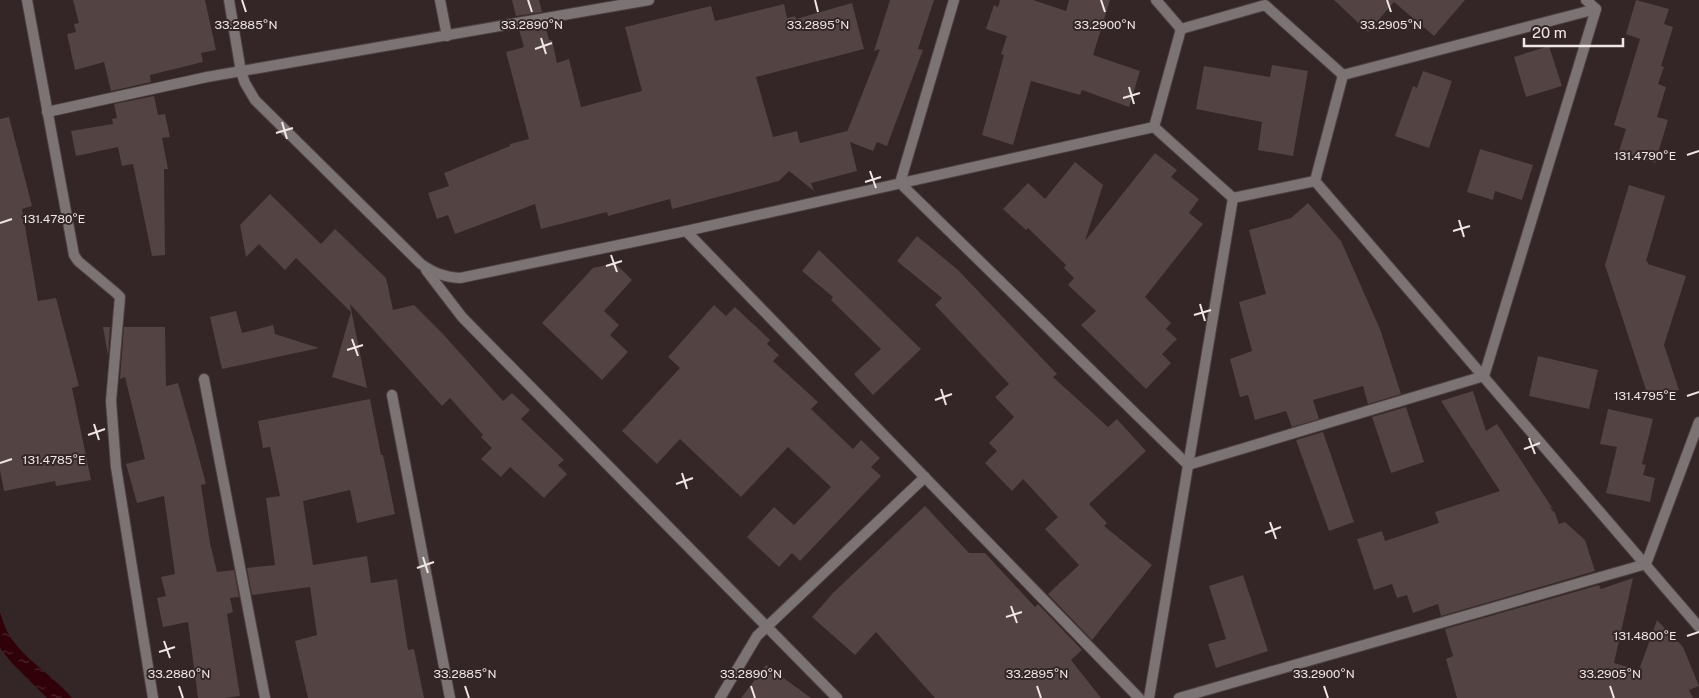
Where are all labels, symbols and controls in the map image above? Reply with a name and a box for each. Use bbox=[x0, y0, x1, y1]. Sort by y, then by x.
scale bar bbox=[1524, 15, 1623, 47]
text: 33.2885°N bbox=[215, 18, 277, 32]
text: 33.2890°N bbox=[501, 18, 563, 32]
text: 33.2895°N bbox=[787, 18, 849, 32]
text: 33.2900°N bbox=[1074, 18, 1136, 32]
text: 33.2905°N bbox=[1360, 18, 1422, 32]
text: 20 m bbox=[1532, 24, 1567, 41]
text: 131.4790°E bbox=[1614, 149, 1676, 163]
text: 131.4780°E bbox=[23, 212, 85, 226]
text: 131.4795°E bbox=[1614, 389, 1676, 403]
text: 131.4785°E bbox=[23, 453, 85, 467]
text: 131.4800°E bbox=[1614, 629, 1676, 643]
text: 33.2880°N bbox=[148, 667, 210, 681]
text: 33.2885°N bbox=[434, 667, 496, 681]
text: 33.2890°N bbox=[720, 667, 782, 681]
text: 33.2895°N bbox=[1006, 667, 1068, 681]
text: 33.2900°N bbox=[1293, 667, 1355, 681]
text: 33.2905°N bbox=[1579, 667, 1641, 681]

